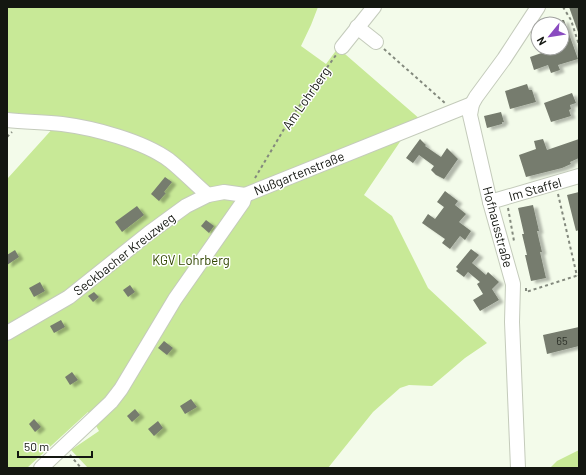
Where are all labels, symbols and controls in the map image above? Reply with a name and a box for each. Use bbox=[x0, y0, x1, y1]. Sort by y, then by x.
north arrow bbox=[530, 16, 570, 56]
text: N bbox=[533, 35, 548, 48]
street label: Am Lohrberg bbox=[279, 64, 333, 132]
street label: Nußgartenstraße bbox=[251, 148, 347, 198]
street label: Im Staffel bbox=[507, 174, 563, 204]
street label: Hofhausstraße bbox=[479, 185, 517, 269]
street label: Seckbacher Kreuzweg bbox=[70, 209, 178, 299]
park label: KGV Lohrberg bbox=[152, 252, 230, 268]
house number: 65 bbox=[556, 334, 568, 347]
scale bar bbox=[18, 433, 92, 459]
text: 50 m bbox=[24, 439, 49, 453]

